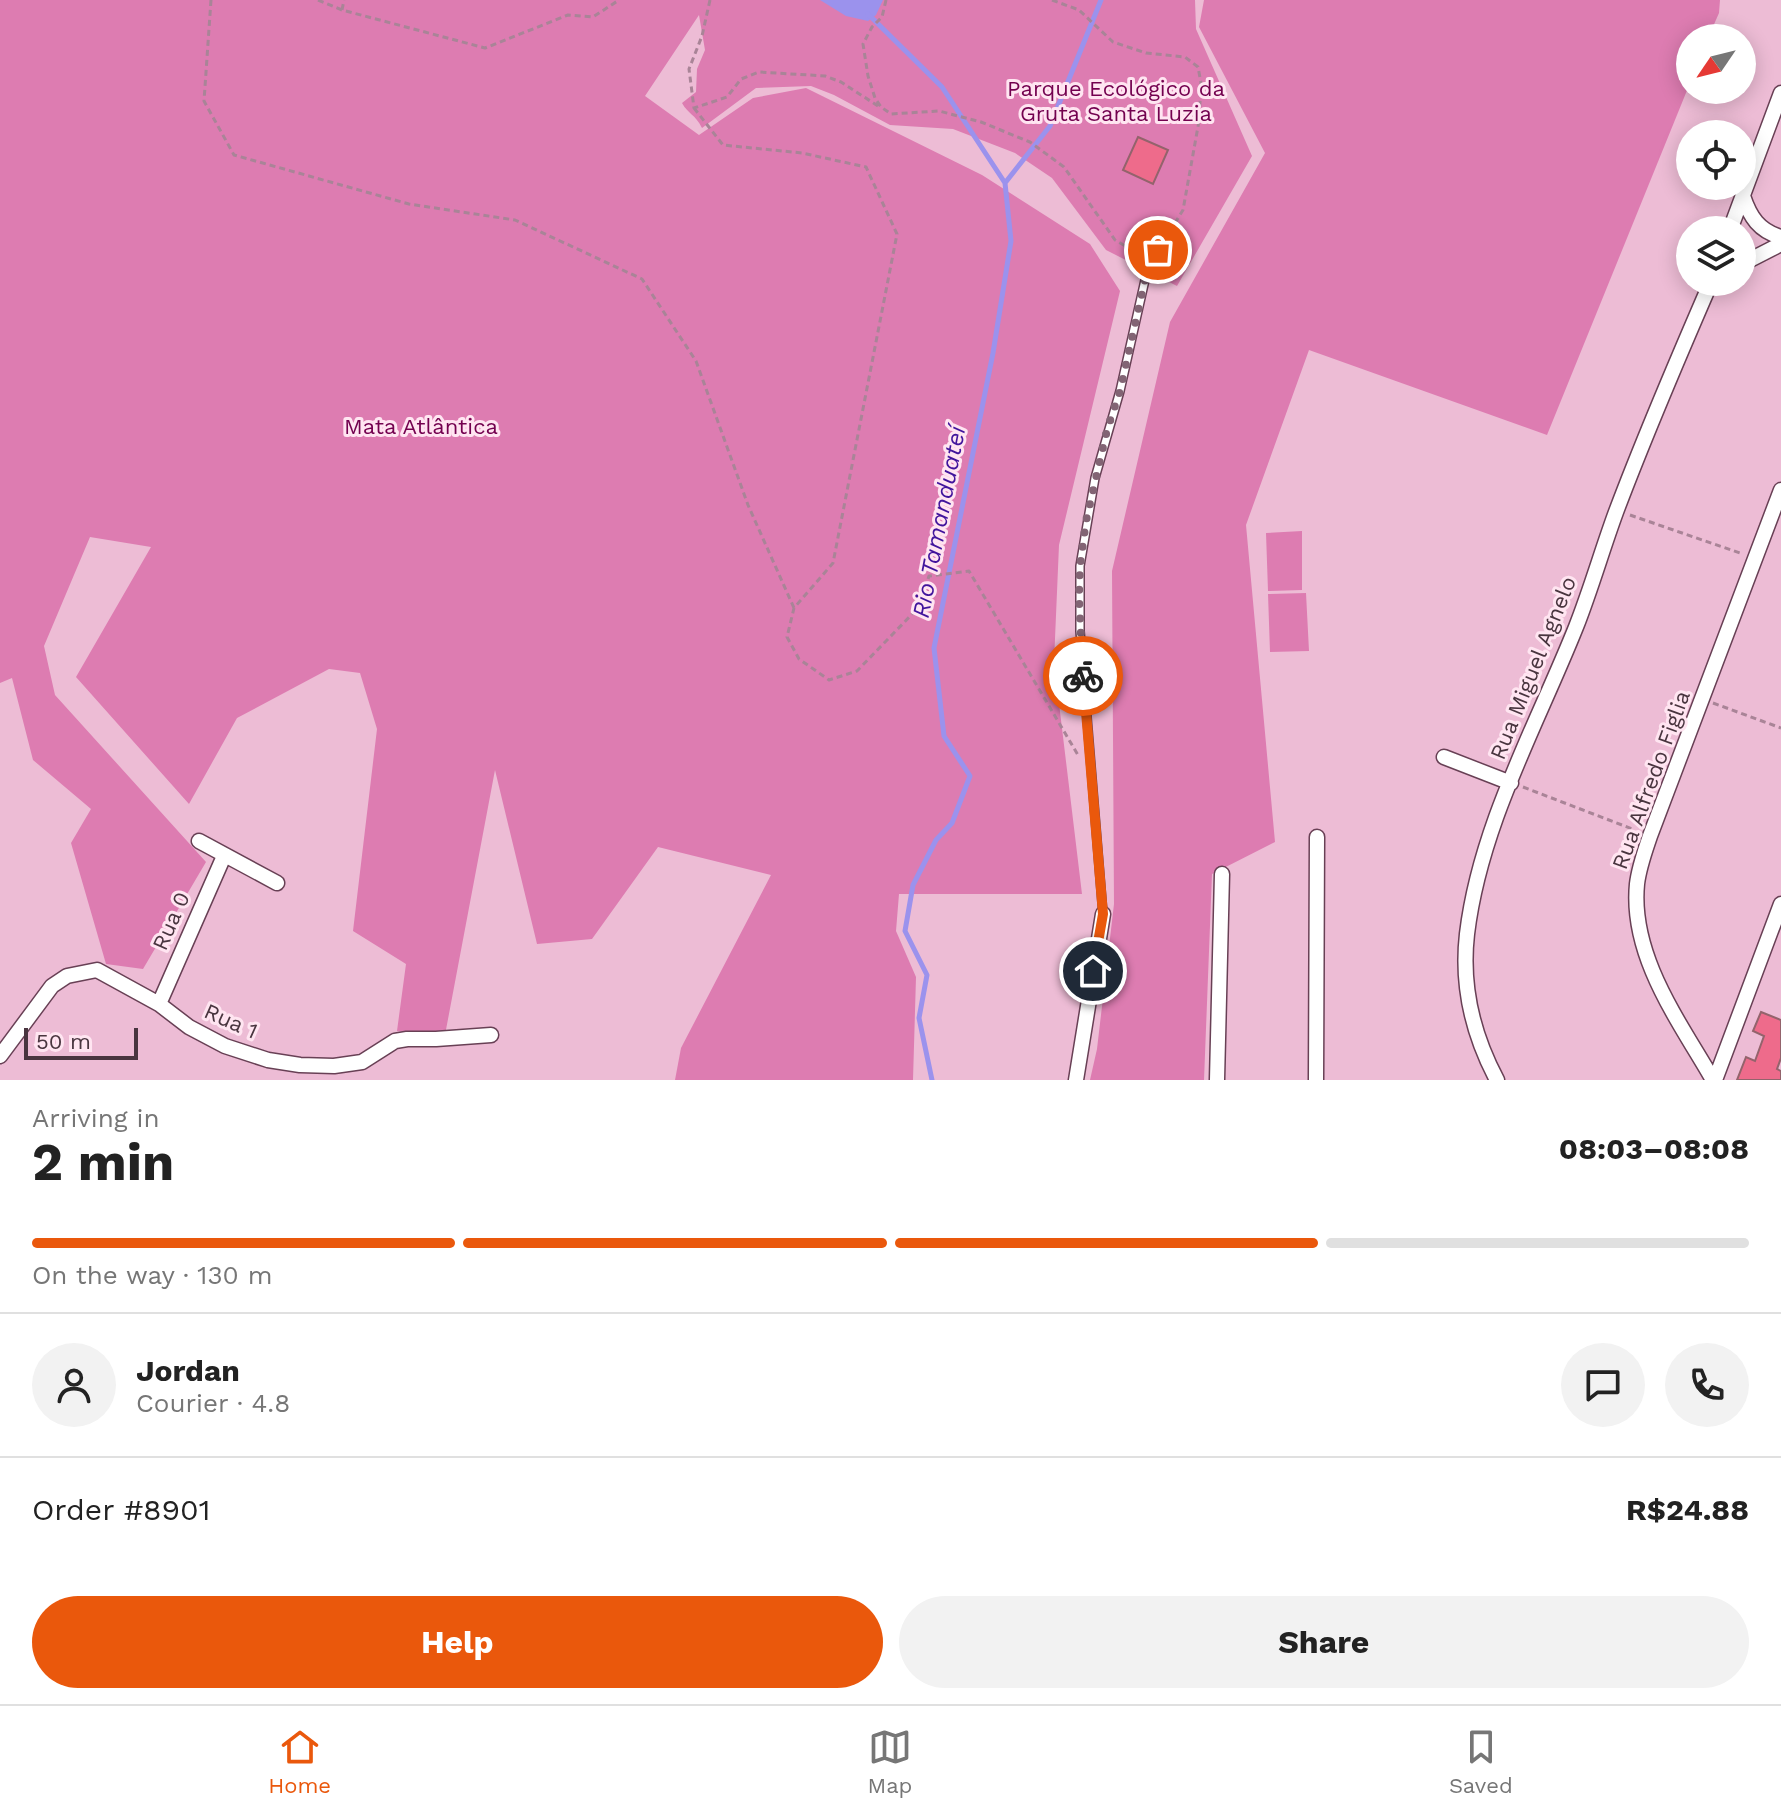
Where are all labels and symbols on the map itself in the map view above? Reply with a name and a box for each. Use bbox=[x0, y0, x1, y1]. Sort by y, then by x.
north arrow bbox=[1676, 24, 1756, 104]
park label: Parque Ecológico da Gruta Santa Luzia bbox=[1007, 76, 1225, 126]
pin bbox=[1124, 216, 1192, 284]
park label: Mata Atlântica bbox=[344, 414, 498, 439]
water label: Rio Tamanduateí bbox=[907, 421, 972, 620]
street label: Rua Miguel Agnelo bbox=[1485, 573, 1581, 763]
courier bbox=[1043, 636, 1123, 716]
street label: Rua Alfredo Figlia bbox=[1607, 687, 1695, 873]
street label: Rua 0 bbox=[147, 888, 195, 954]
pin bbox=[1059, 937, 1127, 1005]
street label: Rua 1 bbox=[201, 998, 261, 1044]
scale bar bbox=[24, 1024, 138, 1060]

